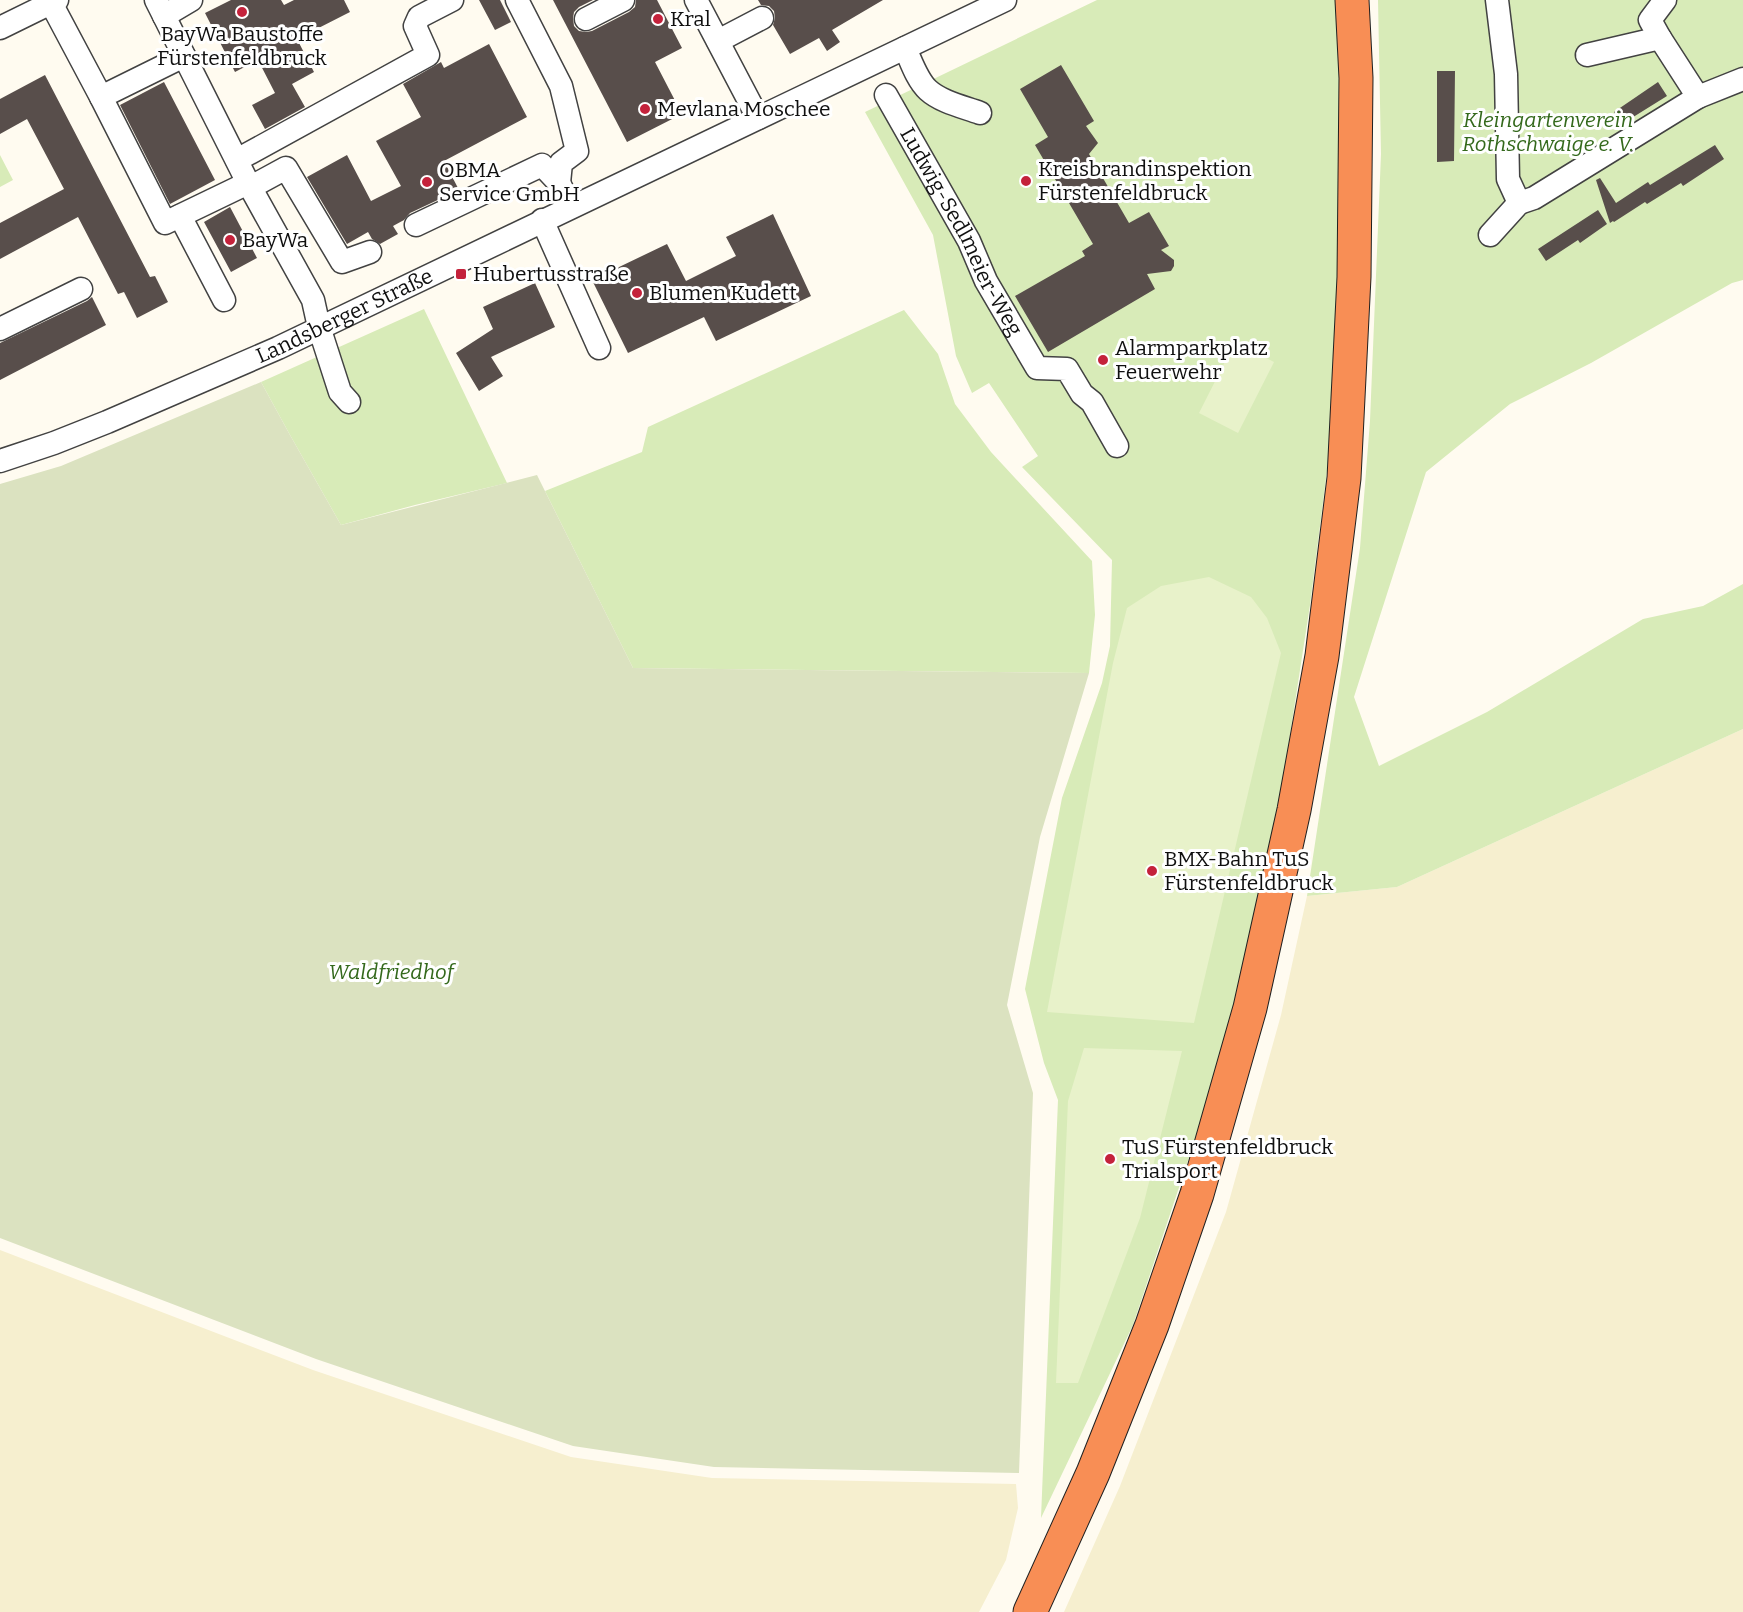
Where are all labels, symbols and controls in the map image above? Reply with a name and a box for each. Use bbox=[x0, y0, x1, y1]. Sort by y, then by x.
marker: BayWa Baustoffe Fürstenfeldbruck bbox=[235, 5, 249, 19]
place label: Kral bbox=[670, 6, 711, 32]
marker: Kral bbox=[651, 12, 665, 26]
place label: BayWa Baustoffe Fürstenfeldbruck bbox=[157, 21, 327, 71]
place label: Mevlana Moschee bbox=[657, 96, 830, 122]
marker: Mevlana Moschee bbox=[638, 102, 652, 116]
park label: Kleingartenverein Rothschwaige e. V. bbox=[1462, 107, 1634, 157]
street label: Ludwig-Sedlmeier-Weg bbox=[894, 123, 1028, 341]
place label: Kreisbrandinspektion Fürstenfeldbruck bbox=[1038, 156, 1252, 206]
place label: OBMA Service GmbH bbox=[439, 157, 580, 207]
marker: Kreisbrandinspektion Fürstenfeldbruck bbox=[1019, 174, 1033, 188]
marker: OBMA Service GmbH bbox=[420, 175, 434, 189]
place label: BayWa bbox=[242, 227, 309, 253]
marker: BayWa bbox=[223, 233, 237, 247]
place label: Hubertusstraße bbox=[473, 261, 629, 287]
street label: Landsberger Straße bbox=[252, 263, 437, 369]
marker: Hubertusstraße bbox=[454, 267, 468, 281]
place label: Blumen Kudett bbox=[649, 280, 797, 306]
marker: Blumen Kudett bbox=[630, 286, 644, 300]
place label: Alarmparkplatz Feuerwehr bbox=[1115, 335, 1268, 385]
marker: Alarmparkplatz Feuerwehr bbox=[1096, 353, 1110, 367]
place label: BMX-Bahn TuS Fürstenfeldbruck bbox=[1164, 846, 1334, 896]
marker: BMX-Bahn TuS Fürstenfeldbruck bbox=[1145, 864, 1159, 878]
park label: Waldfriedhof bbox=[328, 959, 457, 985]
place label: TuS Fürstenfeldbruck Trialsport bbox=[1122, 1134, 1333, 1184]
marker: TuS Fürstenfeldbruck Trialsport bbox=[1103, 1152, 1117, 1166]

